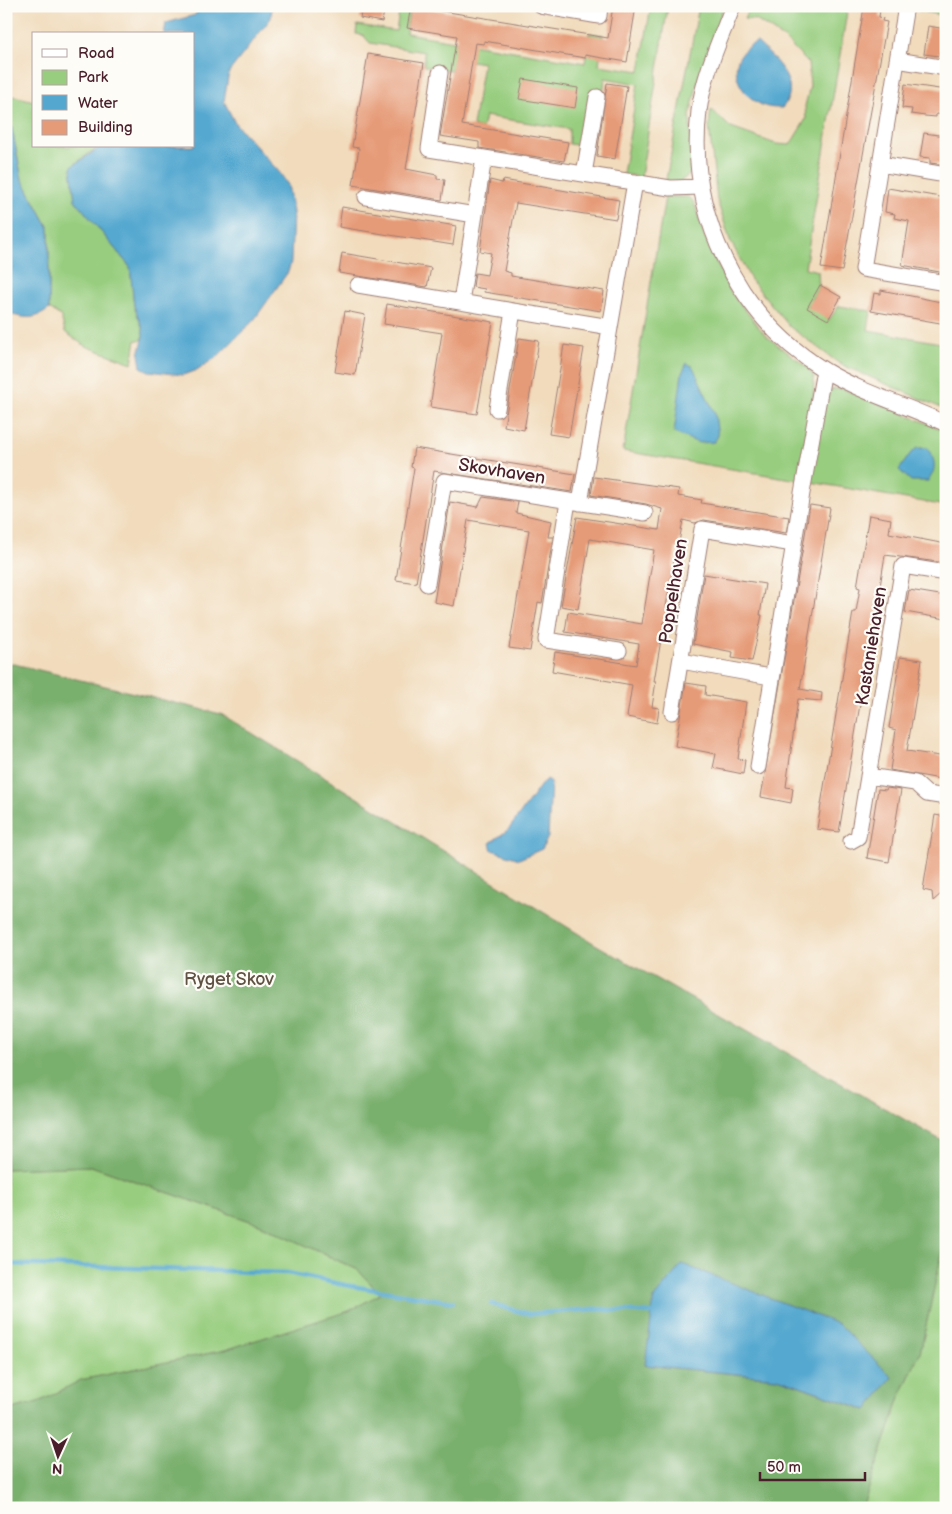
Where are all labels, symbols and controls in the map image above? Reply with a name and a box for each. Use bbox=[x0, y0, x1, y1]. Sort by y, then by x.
legend bbox=[32, 32, 195, 148]
text: Road bbox=[78, 44, 114, 63]
text: Park bbox=[78, 68, 109, 87]
text: Water bbox=[78, 94, 118, 113]
text: Building bbox=[78, 118, 133, 137]
street label: Skovhaven bbox=[457, 454, 547, 489]
street label: Poppelhaven bbox=[655, 537, 692, 645]
street label: Kastaniehaven bbox=[852, 585, 891, 707]
park label: Ryget Skov bbox=[184, 969, 274, 990]
north arrow bbox=[32, 1432, 82, 1482]
scale bar bbox=[760, 1449, 864, 1481]
text: 50 m bbox=[767, 1458, 801, 1477]
text: N bbox=[52, 1460, 63, 1477]

